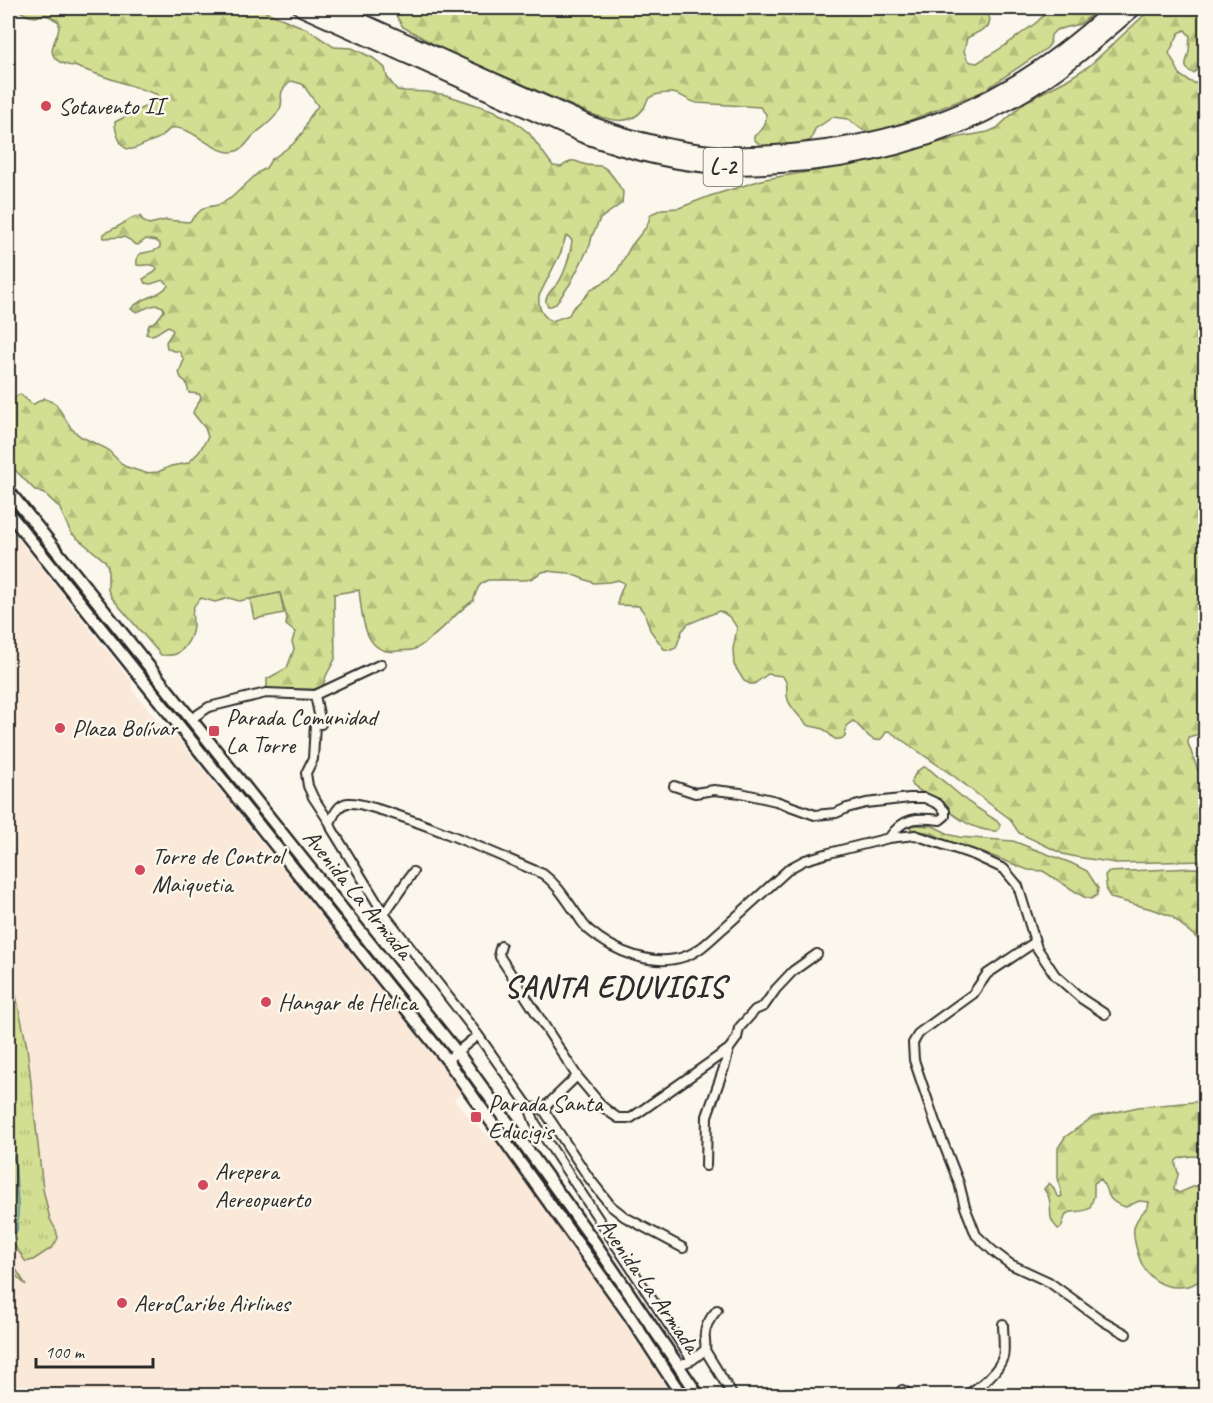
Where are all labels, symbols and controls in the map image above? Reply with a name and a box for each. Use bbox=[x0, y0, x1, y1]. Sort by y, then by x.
place label: Sotavento II bbox=[58, 91, 169, 121]
marker: Sotavento II bbox=[39, 99, 53, 113]
road number: L-2 bbox=[704, 148, 742, 186]
place label: Parada Comunidad La Torre bbox=[226, 702, 380, 760]
place label: Plaza Bolívar bbox=[72, 713, 179, 743]
marker: Plaza Bolívar bbox=[53, 721, 67, 735]
marker: Parada Comunidad La Torre bbox=[207, 724, 221, 738]
street label: Avenida La Armada bbox=[296, 823, 421, 967]
place label: Torre de Control Maiquetia bbox=[152, 841, 287, 899]
marker: Torre de Control Maiquetia bbox=[133, 863, 147, 877]
district label: SANTA EDUVIGIS bbox=[504, 968, 731, 1006]
place label: Hangar de Helica bbox=[278, 987, 419, 1017]
marker: Hangar de Helica bbox=[259, 995, 273, 1009]
place label: Parada Santa Educigis bbox=[488, 1088, 604, 1146]
marker: Parada Santa Educigis bbox=[469, 1110, 483, 1124]
place label: Arepera Aereopuerto bbox=[215, 1156, 312, 1214]
marker: Arepera Aereopuerto bbox=[196, 1178, 210, 1192]
street label: Avenida La Armada bbox=[591, 1211, 708, 1360]
place label: AeroCaribe Airlines bbox=[134, 1288, 293, 1318]
marker: AeroCaribe Airlines bbox=[115, 1296, 129, 1310]
scale bar bbox=[36, 1331, 153, 1369]
text: 100 m bbox=[45, 1341, 86, 1363]

